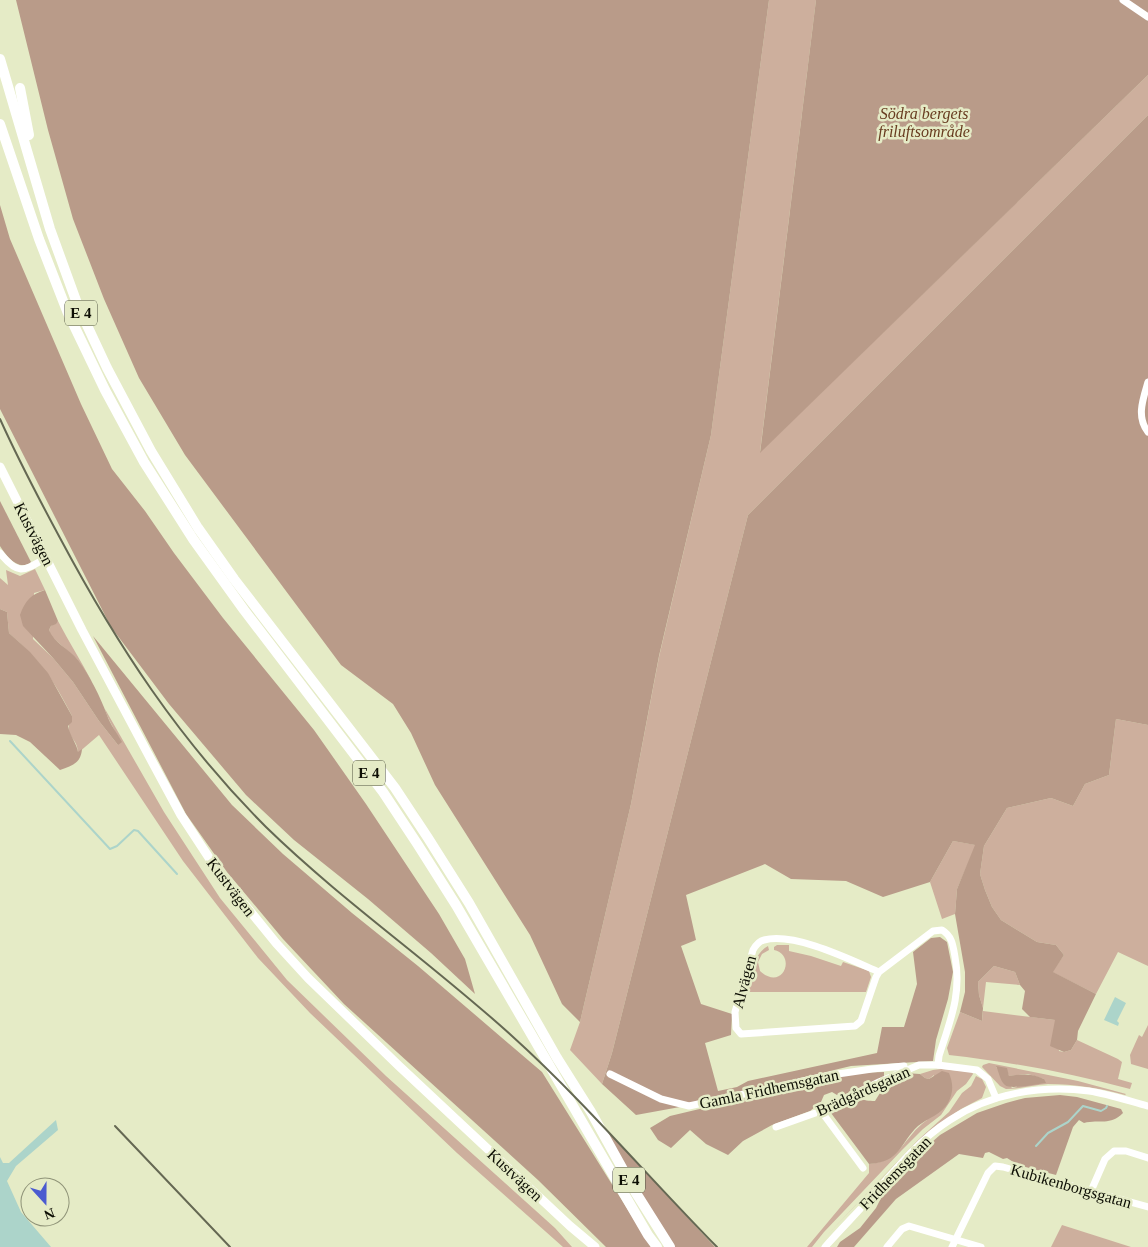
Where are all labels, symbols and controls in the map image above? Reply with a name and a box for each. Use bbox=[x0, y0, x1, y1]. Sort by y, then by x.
park label: Södra bergets friluftsområde bbox=[878, 105, 970, 141]
road number: E 4 bbox=[65, 300, 97, 326]
street label: Kustvägen bbox=[10, 500, 57, 569]
road number: E 4 bbox=[353, 760, 385, 786]
street label: Kustvägen bbox=[203, 855, 258, 920]
street label: Alvägen bbox=[729, 954, 760, 1011]
street label: Brädgårdsgatan bbox=[814, 1063, 913, 1120]
street label: Gamla Fridhemsgatan bbox=[698, 1066, 840, 1113]
street label: Fridhemsgatan bbox=[856, 1133, 935, 1214]
street label: Kustvägen bbox=[483, 1145, 546, 1205]
street label: Kubikenborgsgatan bbox=[1008, 1161, 1133, 1212]
road number: E 4 bbox=[613, 1168, 645, 1192]
north arrow bbox=[20, 1177, 70, 1227]
text: N bbox=[42, 1205, 57, 1222]

